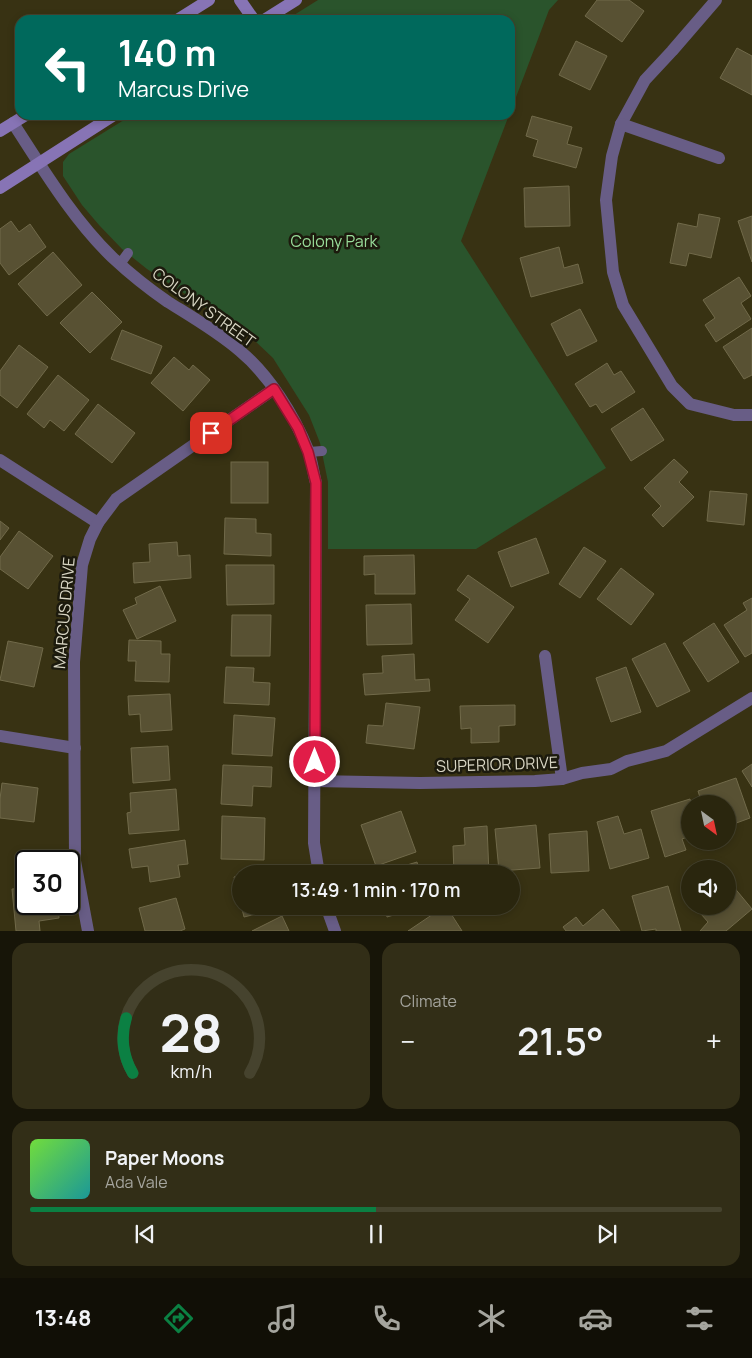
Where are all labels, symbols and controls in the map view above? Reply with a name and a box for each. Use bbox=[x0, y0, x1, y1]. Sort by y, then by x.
text: 140 m bbox=[118, 29, 216, 77]
icon: left bbox=[35, 35, 100, 100]
text: Marcus Drive bbox=[118, 74, 249, 104]
park label: Colony Park bbox=[291, 230, 378, 252]
street label: COLONY STREET bbox=[148, 262, 260, 352]
pin bbox=[190, 412, 232, 454]
icon: arrive bbox=[197, 419, 225, 447]
street label: MARCUS DRIVE bbox=[48, 556, 80, 670]
position arrow bbox=[288, 735, 340, 787]
street label: SUPERIOR DRIVE bbox=[436, 751, 558, 777]
north arrow bbox=[681, 795, 736, 850]
map controls bbox=[681, 795, 736, 915]
speed limit sign: 30 bbox=[15, 850, 80, 915]
button: sound bbox=[681, 860, 736, 915]
text: 13:49 · 1 min · 170 m bbox=[292, 877, 460, 903]
text: Climate bbox=[400, 990, 457, 1012]
text: 28 bbox=[160, 997, 222, 1068]
text: 21.5° bbox=[517, 1014, 604, 1066]
text: − bbox=[400, 1022, 415, 1060]
text: + bbox=[706, 1022, 722, 1060]
text: km/h bbox=[170, 1059, 212, 1083]
text: Paper Moons bbox=[105, 1145, 224, 1171]
text: Ada Vale bbox=[105, 1171, 168, 1193]
icon: previous bbox=[131, 1220, 159, 1248]
icon: pause bbox=[362, 1220, 390, 1248]
icon: next bbox=[593, 1220, 621, 1248]
icon: directions bbox=[161, 1301, 196, 1336]
icon: music bbox=[265, 1301, 300, 1336]
icon: phone bbox=[369, 1301, 404, 1336]
icon: climate bbox=[474, 1301, 509, 1336]
icon: car bbox=[578, 1301, 613, 1336]
icon: filters bbox=[682, 1301, 717, 1336]
text: 13:48 bbox=[35, 1303, 91, 1333]

